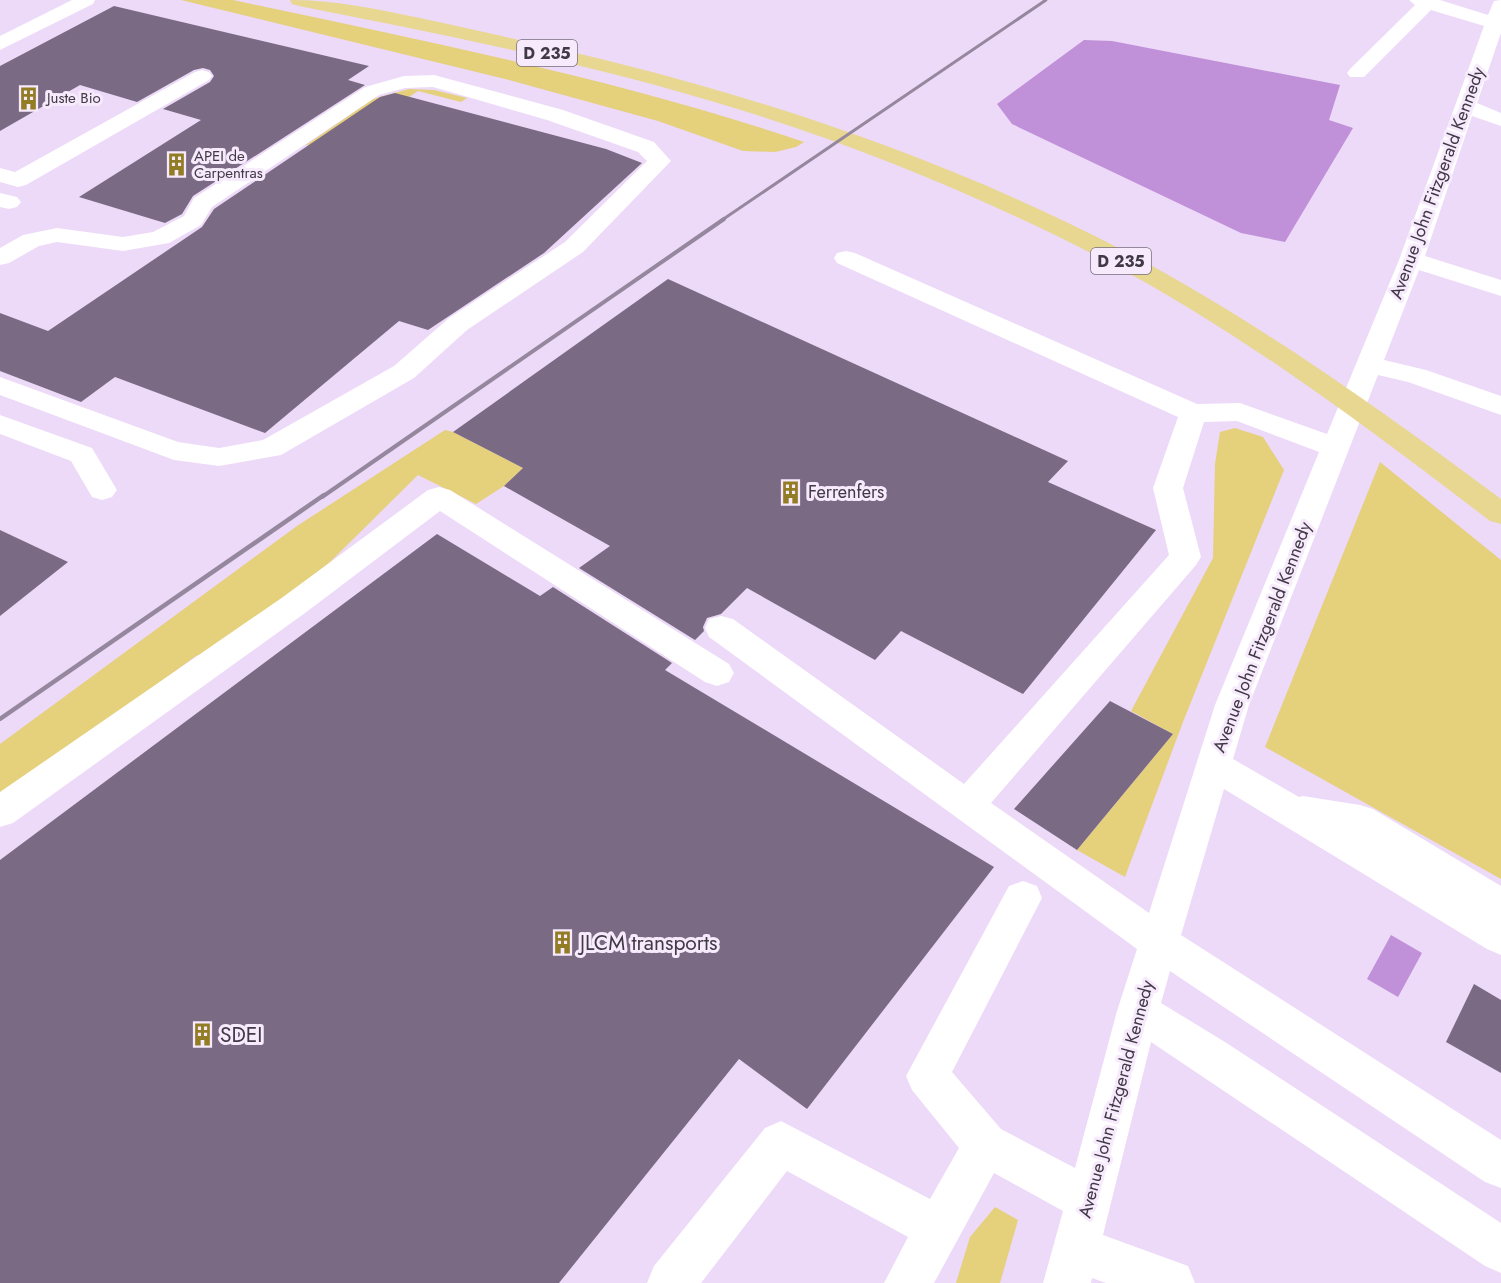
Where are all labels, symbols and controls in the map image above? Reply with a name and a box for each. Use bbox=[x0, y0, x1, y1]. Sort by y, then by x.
road number: D 235 bbox=[517, 40, 577, 66]
street label: Avenue John Fitzgerald Kennedy bbox=[1383, 63, 1491, 303]
building icon: Juste Bio bbox=[16, 85, 42, 111]
place label: Juste Bio bbox=[45, 87, 101, 109]
place label: APEI de Carpentras bbox=[194, 145, 263, 184]
building icon: APEI de Carpentras bbox=[163, 152, 189, 178]
road number: D 235 bbox=[1091, 248, 1151, 274]
building icon: Ferrenfers bbox=[777, 479, 803, 505]
place label: Ferrenfers bbox=[808, 479, 884, 505]
street label: Avenue John Fitzgerald Kennedy bbox=[1206, 518, 1318, 756]
place label: JLCM transports bbox=[577, 928, 718, 958]
building icon: JLCM transports bbox=[549, 930, 575, 956]
street label: Avenue John Fitzgerald Kennedy bbox=[1072, 977, 1160, 1221]
place label: SDEI bbox=[220, 1020, 262, 1050]
building icon: SDEI bbox=[189, 1022, 215, 1048]

